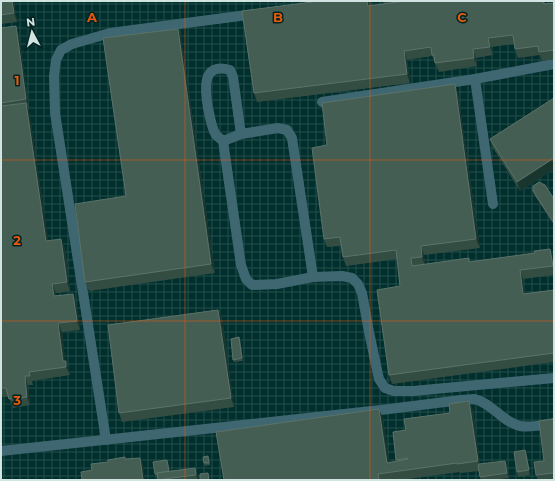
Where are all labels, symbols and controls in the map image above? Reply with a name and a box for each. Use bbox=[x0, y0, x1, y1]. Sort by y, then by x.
text: A bbox=[86, 9, 98, 25]
text: B bbox=[273, 9, 283, 25]
text: C bbox=[457, 9, 467, 25]
north arrow bbox=[12, 12, 52, 52]
text: N bbox=[26, 15, 36, 30]
text: 1 bbox=[14, 72, 20, 88]
text: 2 bbox=[13, 232, 21, 248]
text: 3 bbox=[12, 392, 21, 408]

